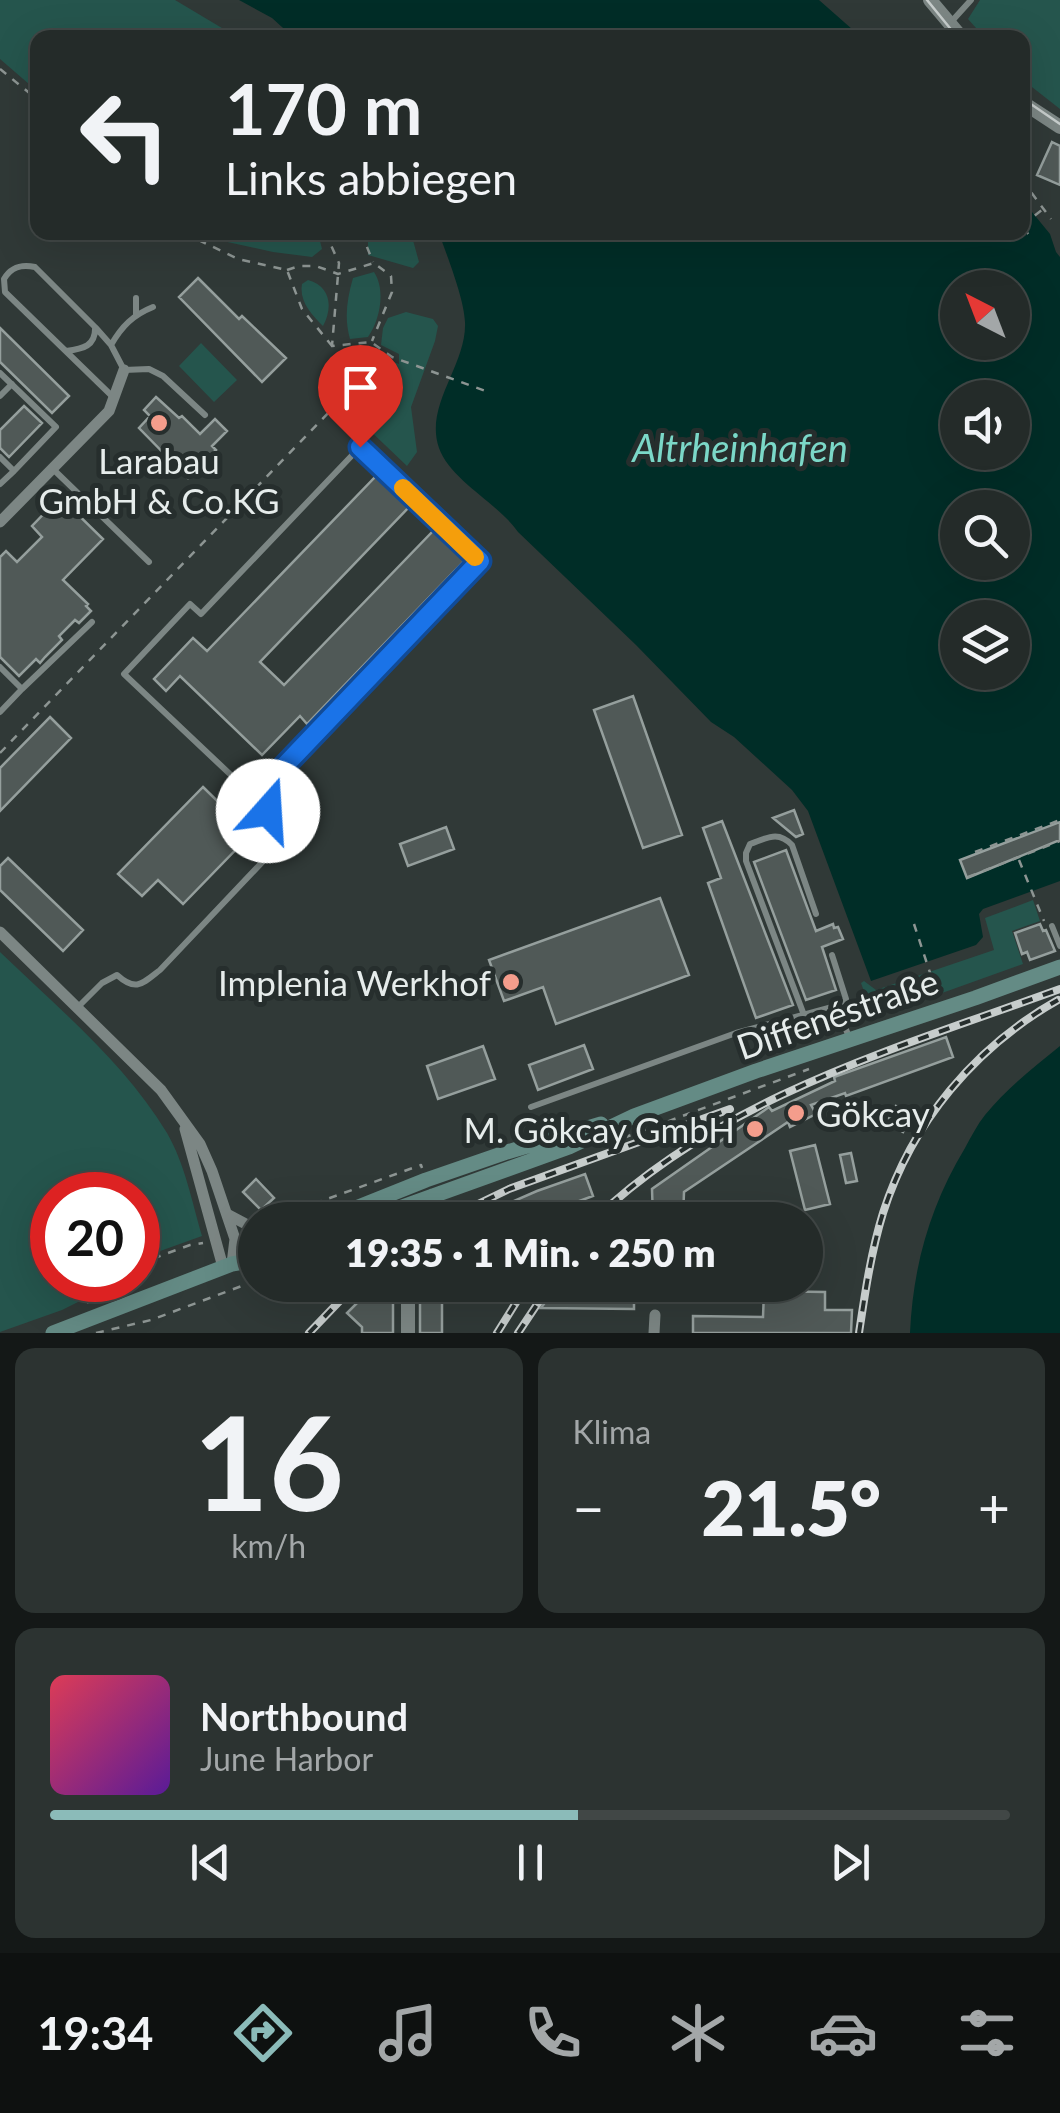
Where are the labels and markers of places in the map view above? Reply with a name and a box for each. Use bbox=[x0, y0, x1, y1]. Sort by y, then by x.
pin bbox=[318, 345, 403, 448]
marker: Larabau GmbH & Co.KG bbox=[148, 412, 170, 434]
place label: Larabau GmbH & Co.KG bbox=[38, 439, 280, 521]
place label: Implenia Werkhof bbox=[218, 961, 491, 1003]
marker: Implenia Werkhof bbox=[500, 971, 522, 993]
place label: Gökcay bbox=[816, 1092, 930, 1134]
marker: Gökcay bbox=[785, 1102, 807, 1124]
place label: M. Gökcay GmbH bbox=[464, 1108, 735, 1150]
marker: M. Gökcay GmbH bbox=[744, 1118, 766, 1140]

